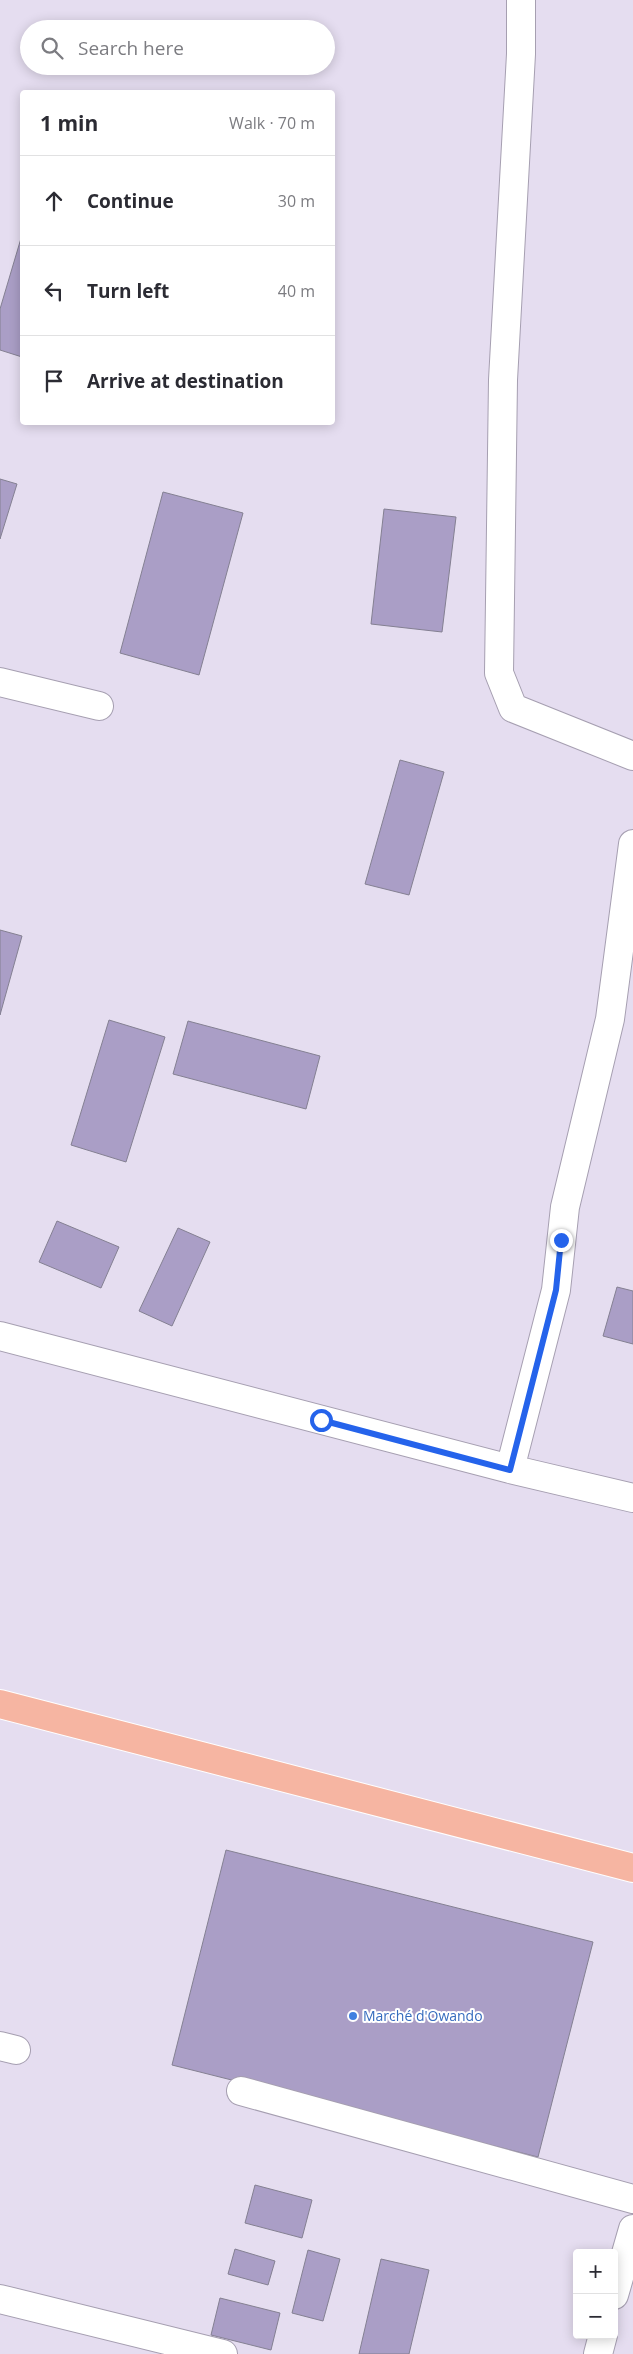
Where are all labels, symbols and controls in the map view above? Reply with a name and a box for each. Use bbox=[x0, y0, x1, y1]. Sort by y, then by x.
search box bbox=[20, 20, 335, 75]
icon: search bbox=[38, 34, 66, 62]
text: Search here bbox=[78, 35, 184, 61]
text: 1 min bbox=[40, 109, 98, 137]
text: Walk · 70 m bbox=[229, 112, 315, 134]
icon: ahead bbox=[40, 187, 68, 215]
text: Continue bbox=[87, 188, 174, 214]
text: 30 m bbox=[278, 190, 315, 212]
icon: left bbox=[40, 277, 68, 305]
text: Turn left bbox=[87, 278, 169, 304]
text: 40 m bbox=[278, 280, 315, 302]
icon: arrive bbox=[40, 367, 68, 395]
text: Arrive at destination bbox=[87, 368, 284, 394]
route end bbox=[550, 1229, 573, 1252]
route start bbox=[310, 1409, 333, 1432]
place label: Marché d'Owando bbox=[363, 2006, 483, 2025]
marker: Marché d'Owando bbox=[347, 2010, 359, 2022]
map controls bbox=[573, 2249, 618, 2339]
button: + bbox=[573, 2249, 618, 2294]
button: − bbox=[573, 2294, 618, 2339]

